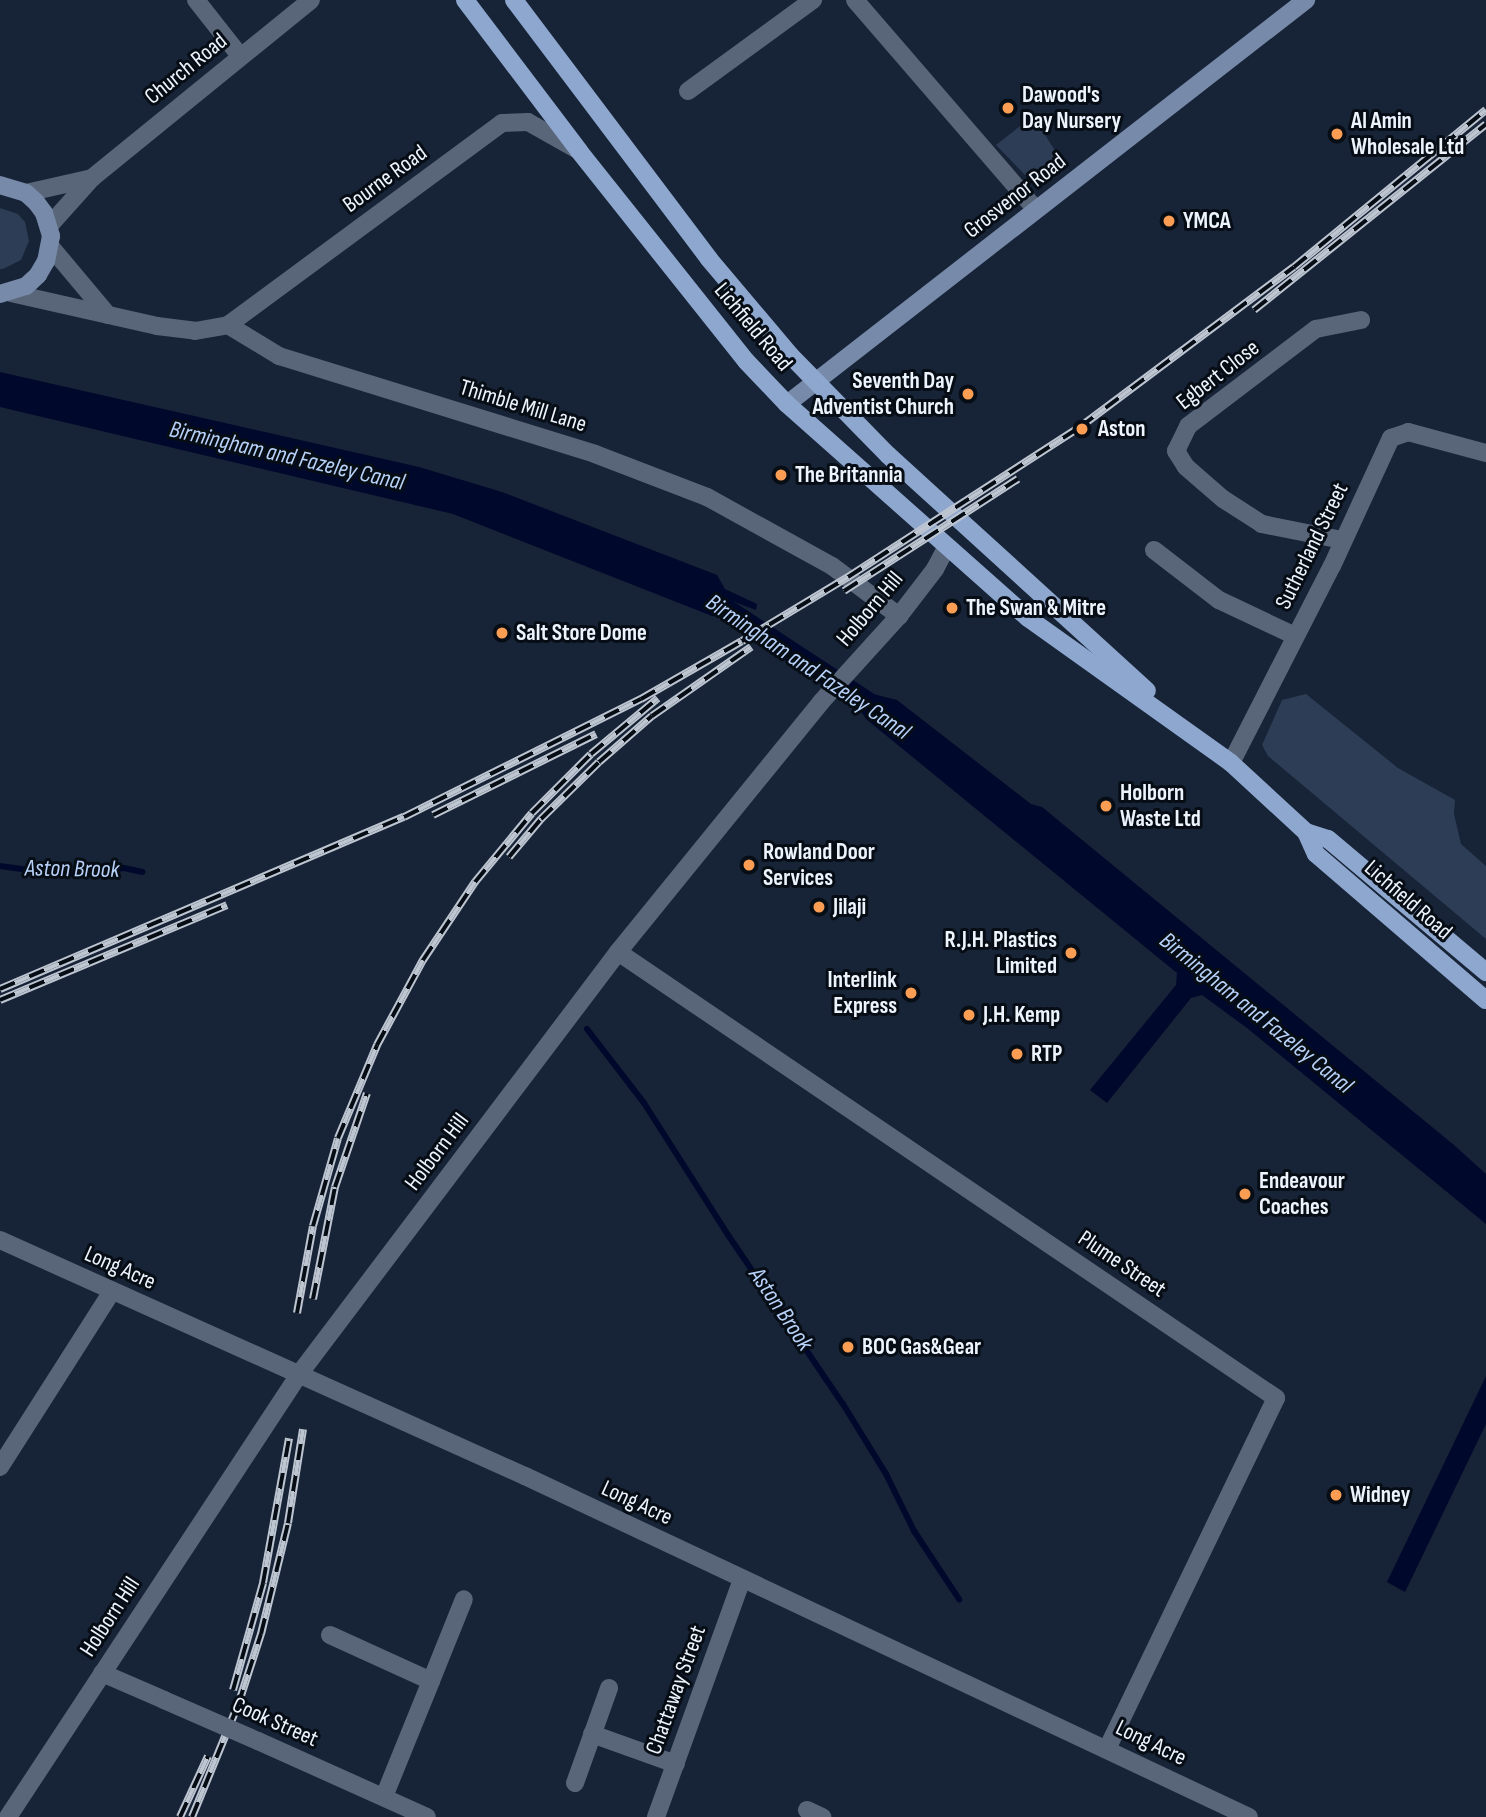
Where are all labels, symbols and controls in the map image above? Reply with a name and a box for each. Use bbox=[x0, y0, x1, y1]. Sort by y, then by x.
street label: Church Road bbox=[139, 27, 233, 111]
place label: Dawood's Day Nursery bbox=[1022, 81, 1121, 135]
marker: Dawood's Day Nursery bbox=[1000, 100, 1016, 116]
place label: Al Amin Wholesale Ltd bbox=[1351, 107, 1464, 161]
marker: Al Amin Wholesale Ltd bbox=[1329, 126, 1345, 142]
street label: Bourne Road bbox=[338, 139, 432, 219]
street label: Grosvenor Road bbox=[959, 148, 1071, 244]
place label: YMCA bbox=[1183, 207, 1231, 235]
marker: YMCA bbox=[1161, 213, 1177, 229]
street label: Lichfield Road bbox=[708, 277, 798, 377]
street label: Egbert Close bbox=[1171, 334, 1265, 416]
place label: Seventh Day Adventist Church bbox=[812, 367, 954, 421]
street label: Thimble Mill Lane bbox=[456, 374, 590, 438]
marker: Seventh Day Adventist Church bbox=[960, 386, 976, 402]
water label: Birmingham and Fazeley Canal bbox=[167, 415, 407, 497]
place label: Aston bbox=[1098, 415, 1146, 443]
marker: Aston bbox=[1072, 419, 1092, 439]
place label: The Britannia bbox=[795, 461, 903, 489]
marker: The Britannia bbox=[773, 467, 789, 483]
street label: Sutherland Street bbox=[1270, 478, 1354, 614]
street label: Holborn Hill bbox=[831, 566, 909, 652]
water label: Birmingham and Fazeley Canal bbox=[700, 588, 916, 746]
place label: The Swan & Mitre bbox=[966, 594, 1106, 622]
marker: The Swan & Mitre bbox=[944, 600, 960, 616]
place label: Salt Store Dome bbox=[516, 619, 647, 647]
marker: Salt Store Dome bbox=[494, 625, 510, 641]
place label: Holborn Waste Ltd bbox=[1120, 779, 1201, 833]
marker: Holborn Waste Ltd bbox=[1098, 798, 1114, 814]
place label: Rowland Door Services bbox=[763, 838, 875, 892]
water label: Aston Brook bbox=[25, 854, 119, 884]
street label: Lichfield Road bbox=[1359, 854, 1457, 946]
marker: Rowland Door Services bbox=[741, 857, 757, 873]
place label: Jilaji bbox=[833, 893, 866, 921]
marker: Jilaji bbox=[811, 899, 827, 915]
place label: R.J.H. Plastics Limited bbox=[945, 926, 1057, 980]
water label: Birmingham and Fazeley Canal bbox=[1154, 926, 1358, 1100]
marker: R.J.H. Plastics Limited bbox=[1063, 945, 1079, 961]
place label: Interlink Express bbox=[828, 966, 897, 1020]
marker: Interlink Express bbox=[903, 985, 919, 1001]
place label: J.H. Kemp bbox=[983, 1001, 1060, 1029]
marker: J.H. Kemp bbox=[961, 1007, 977, 1023]
place label: RTP bbox=[1031, 1040, 1062, 1068]
marker: RTP bbox=[1009, 1046, 1025, 1062]
street label: Holborn Hill bbox=[399, 1108, 475, 1196]
place label: Endeavour Coaches bbox=[1259, 1167, 1345, 1221]
marker: Endeavour Coaches bbox=[1237, 1186, 1253, 1202]
street label: Plume Street bbox=[1073, 1225, 1171, 1303]
street label: Long Acre bbox=[80, 1240, 160, 1296]
water label: Aston Brook bbox=[743, 1262, 819, 1356]
place label: BOC Gas&Gear bbox=[862, 1333, 981, 1361]
marker: BOC Gas&Gear bbox=[840, 1339, 856, 1355]
street label: Long Acre bbox=[597, 1475, 677, 1531]
place label: Widney bbox=[1350, 1481, 1410, 1509]
marker: Widney bbox=[1328, 1487, 1344, 1503]
street label: Holborn Hill bbox=[74, 1572, 146, 1662]
street label: Chattaway Street bbox=[640, 1622, 712, 1758]
street label: Cook Street bbox=[228, 1691, 322, 1753]
street label: Long Acre bbox=[1111, 1714, 1191, 1772]

